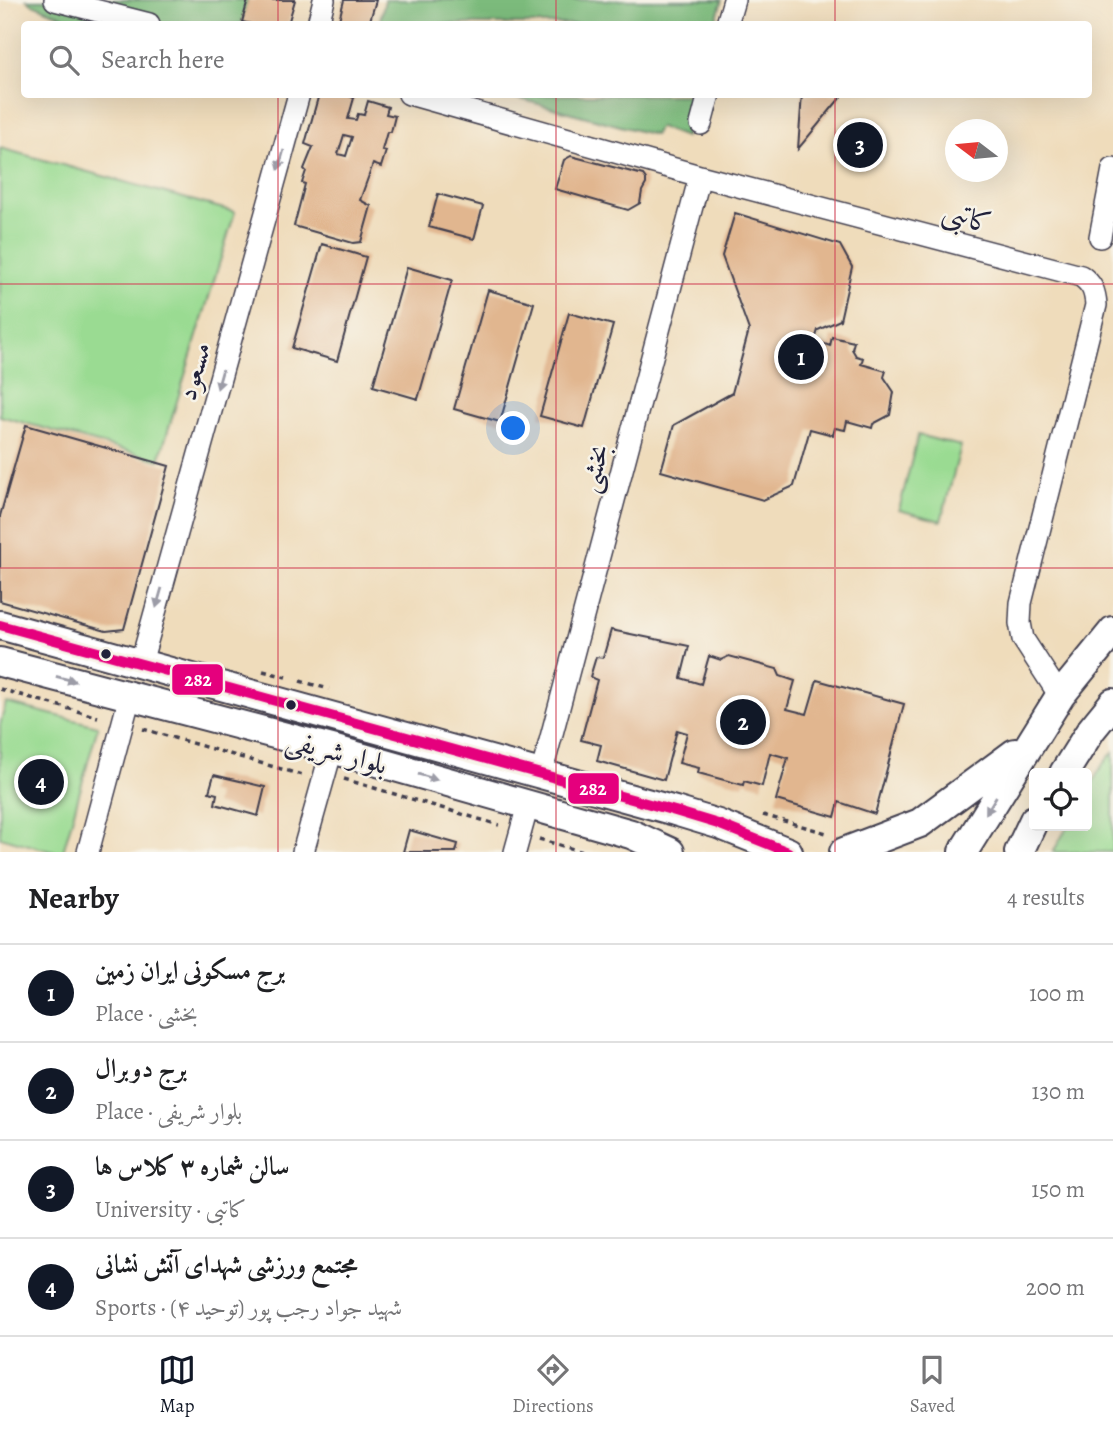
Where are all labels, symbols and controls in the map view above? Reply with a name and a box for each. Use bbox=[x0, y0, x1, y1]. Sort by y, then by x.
search box bbox=[21, 21, 1092, 98]
icon: search bbox=[45, 41, 83, 79]
text: Search here bbox=[101, 42, 225, 77]
pin: 3 bbox=[837, 119, 883, 171]
north arrow bbox=[945, 119, 1008, 182]
one-way arrow bbox=[275, 149, 286, 171]
street label: کاتبی bbox=[937, 193, 996, 244]
pin: 1 bbox=[778, 331, 824, 383]
street label: مسعود bbox=[168, 338, 220, 405]
one-way arrow bbox=[214, 369, 224, 390]
your location bbox=[496, 411, 530, 445]
street label: بخشی bbox=[569, 440, 619, 497]
one-way arrow bbox=[153, 588, 163, 609]
unlabelled marker bbox=[99, 647, 113, 661]
line badge: 282 bbox=[171, 663, 224, 696]
text: 282 bbox=[184, 667, 212, 693]
one-way arrow bbox=[56, 675, 77, 685]
pin: 2 bbox=[720, 696, 766, 748]
unlabelled marker bbox=[284, 698, 298, 712]
street label: بلوار شریفی bbox=[282, 720, 392, 785]
pin: 4 bbox=[18, 756, 64, 808]
map controls bbox=[1029, 768, 1092, 831]
button: locate bbox=[1029, 768, 1092, 831]
one-way arrow bbox=[418, 772, 439, 782]
line badge: 282 bbox=[567, 772, 620, 805]
text: 282 bbox=[579, 776, 607, 802]
one-way arrow bbox=[985, 795, 997, 814]
text: Nearby bbox=[28, 878, 119, 918]
text: 4 results bbox=[1007, 882, 1085, 913]
text: برج مسکونی ایران زمین bbox=[95, 953, 285, 988]
text: 1 bbox=[47, 978, 55, 1009]
text: 100 m bbox=[1029, 978, 1085, 1009]
text: Place · بخشی bbox=[95, 998, 198, 1029]
text: برج دوبرال bbox=[95, 1051, 187, 1086]
text: 2 bbox=[45, 1076, 57, 1107]
text: 130 m bbox=[1032, 1076, 1085, 1107]
text: Place · بلوار شریفی bbox=[95, 1096, 242, 1127]
text: سالن شماره ۳ کلاس ها bbox=[95, 1149, 290, 1184]
text: 3 bbox=[46, 1174, 56, 1205]
text: 150 m bbox=[1031, 1174, 1085, 1205]
text: University · کاتبی bbox=[95, 1194, 247, 1225]
text: مجتمع ورزشی شهدای آتش نشانی bbox=[95, 1247, 358, 1282]
text: 4 bbox=[46, 1272, 56, 1303]
text: 200 m bbox=[1026, 1272, 1085, 1303]
text: Sports · شهید جواد رجب پور (توحید ۴) bbox=[95, 1292, 402, 1323]
tab: Map bbox=[158, 1351, 196, 1419]
tab: Directions bbox=[512, 1351, 594, 1419]
tab: Saved bbox=[910, 1351, 955, 1419]

